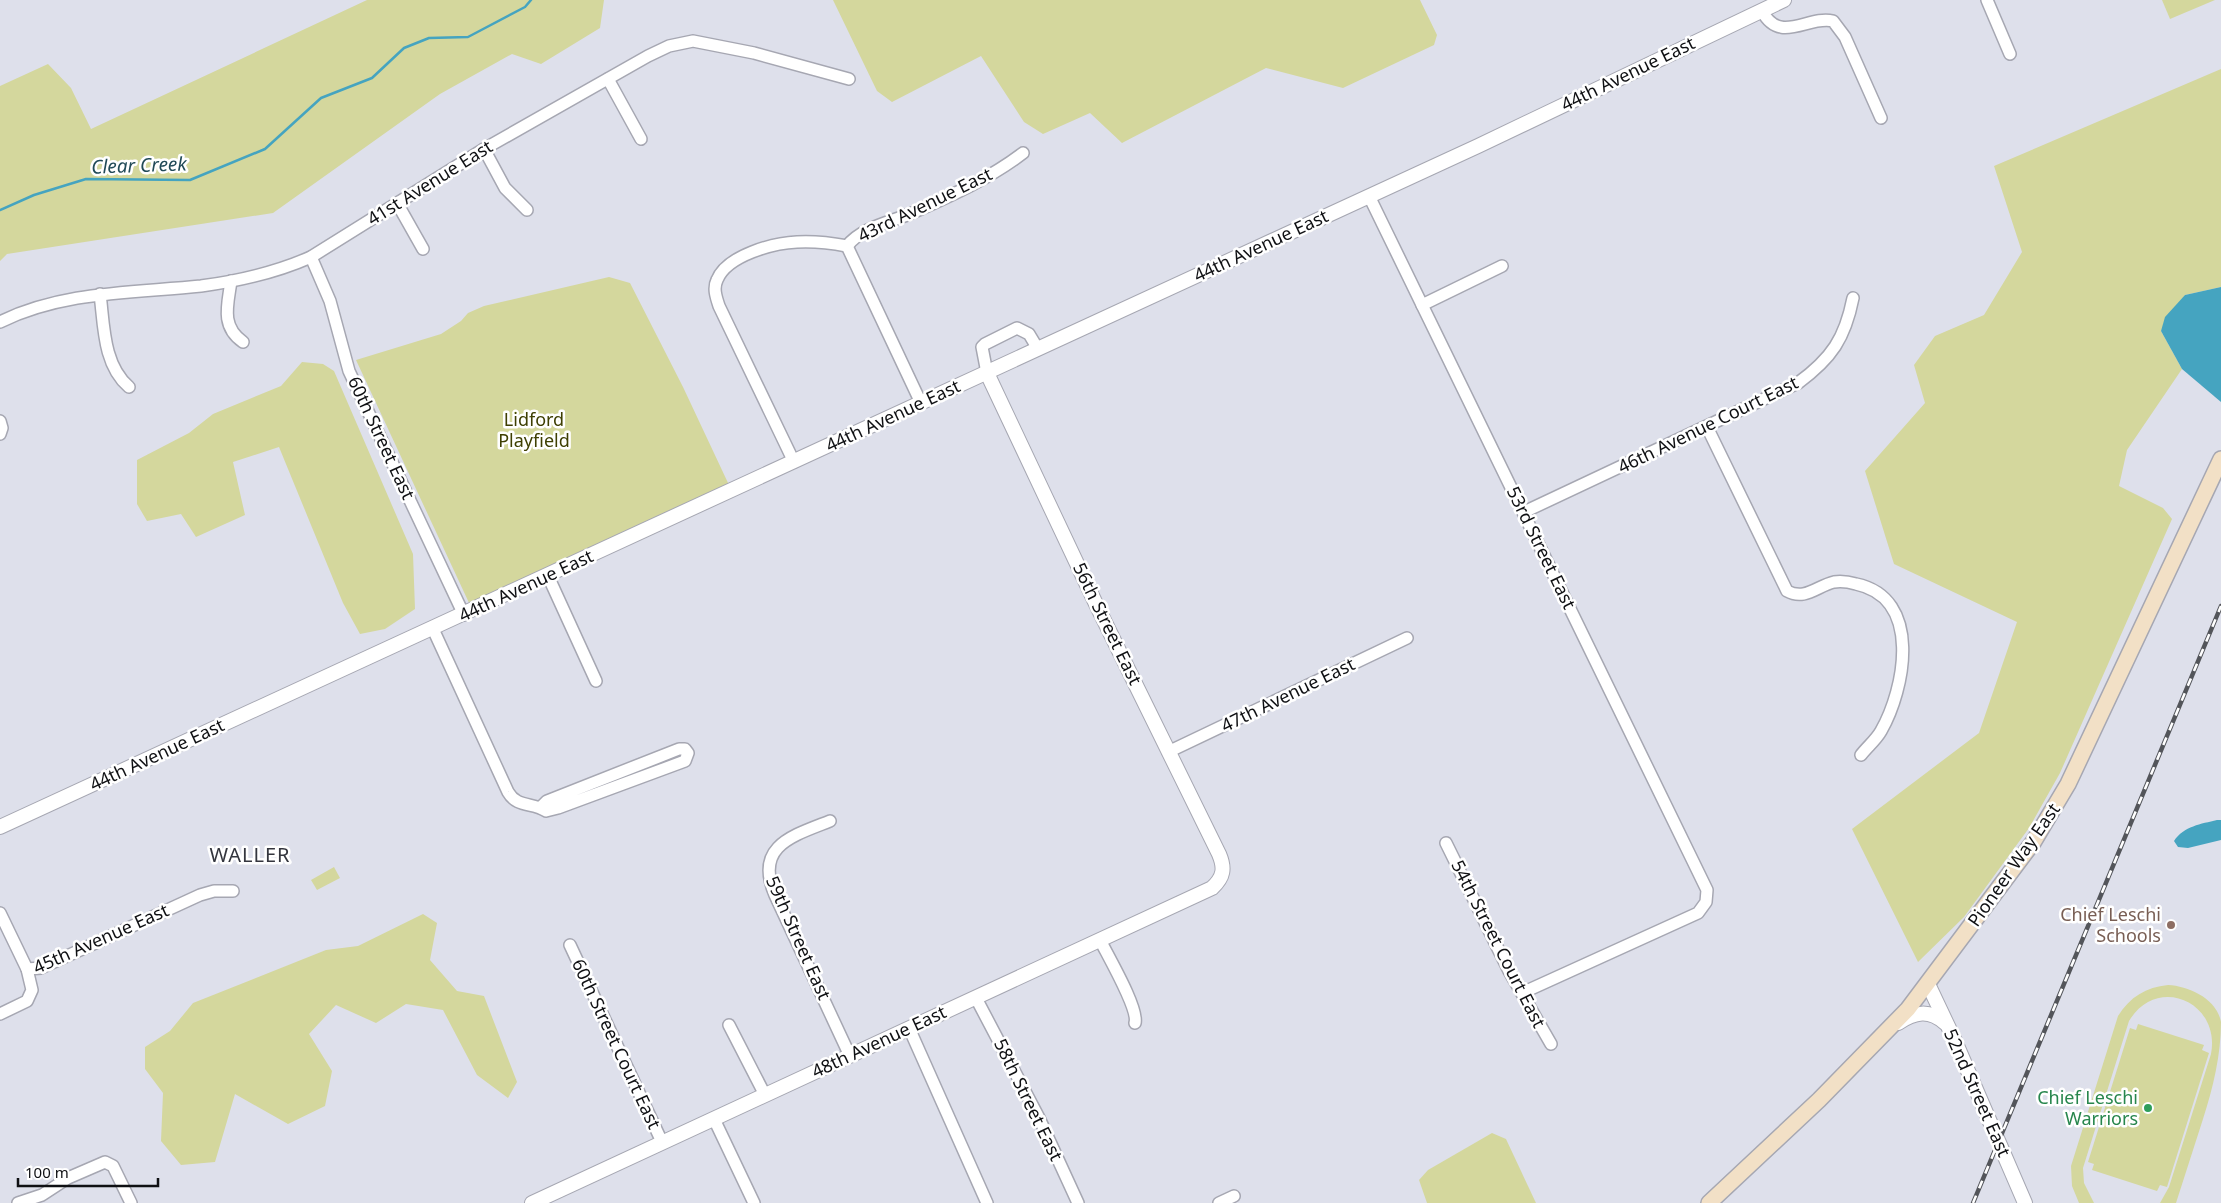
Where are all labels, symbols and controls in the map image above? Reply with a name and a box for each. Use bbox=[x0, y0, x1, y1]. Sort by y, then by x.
street label: 44th Avenue East bbox=[1557, 30, 1699, 116]
street label: 41st Avenue East bbox=[362, 134, 497, 230]
water label: Clear Creek bbox=[91, 150, 188, 180]
street label: 43rd Avenue East bbox=[853, 161, 996, 247]
street label: 44th Avenue East bbox=[1189, 203, 1332, 287]
street label: 46th Avenue Court East bbox=[1613, 370, 1802, 478]
street label: 60th Street East bbox=[343, 372, 421, 503]
street label: 44th Avenue East bbox=[821, 373, 964, 457]
park label: Lidford Playfield bbox=[498, 407, 570, 452]
street label: 53rd Street East bbox=[1502, 482, 1582, 613]
street label: 44th Avenue East bbox=[454, 543, 597, 627]
street label: 56th Street East bbox=[1068, 559, 1148, 689]
street label: 47th Avenue East bbox=[1217, 651, 1359, 737]
street label: 44th Avenue East bbox=[85, 712, 228, 796]
street label: Pioneer Way East bbox=[1962, 798, 2065, 931]
district label: WALLER bbox=[209, 841, 291, 868]
street label: 54th Street Court East bbox=[1446, 856, 1552, 1032]
street label: 59th Street East bbox=[761, 872, 837, 1004]
street label: 45th Avenue East bbox=[29, 897, 173, 979]
place label: Chief Leschi Schools bbox=[2060, 902, 2161, 947]
marker: Chief Leschi Schools bbox=[2165, 919, 2177, 931]
street label: 60th Street Court East bbox=[567, 955, 667, 1133]
street label: 48th Avenue East bbox=[807, 999, 950, 1083]
street label: 52nd Street East bbox=[1939, 1025, 2017, 1161]
street label: 58th Street East bbox=[989, 1035, 1069, 1165]
place label: Chief Leschi Warriors bbox=[2037, 1085, 2138, 1130]
marker: Chief Leschi Warriors bbox=[2142, 1102, 2154, 1114]
scale bar bbox=[18, 1156, 158, 1188]
text: 100 m bbox=[25, 1162, 69, 1182]

